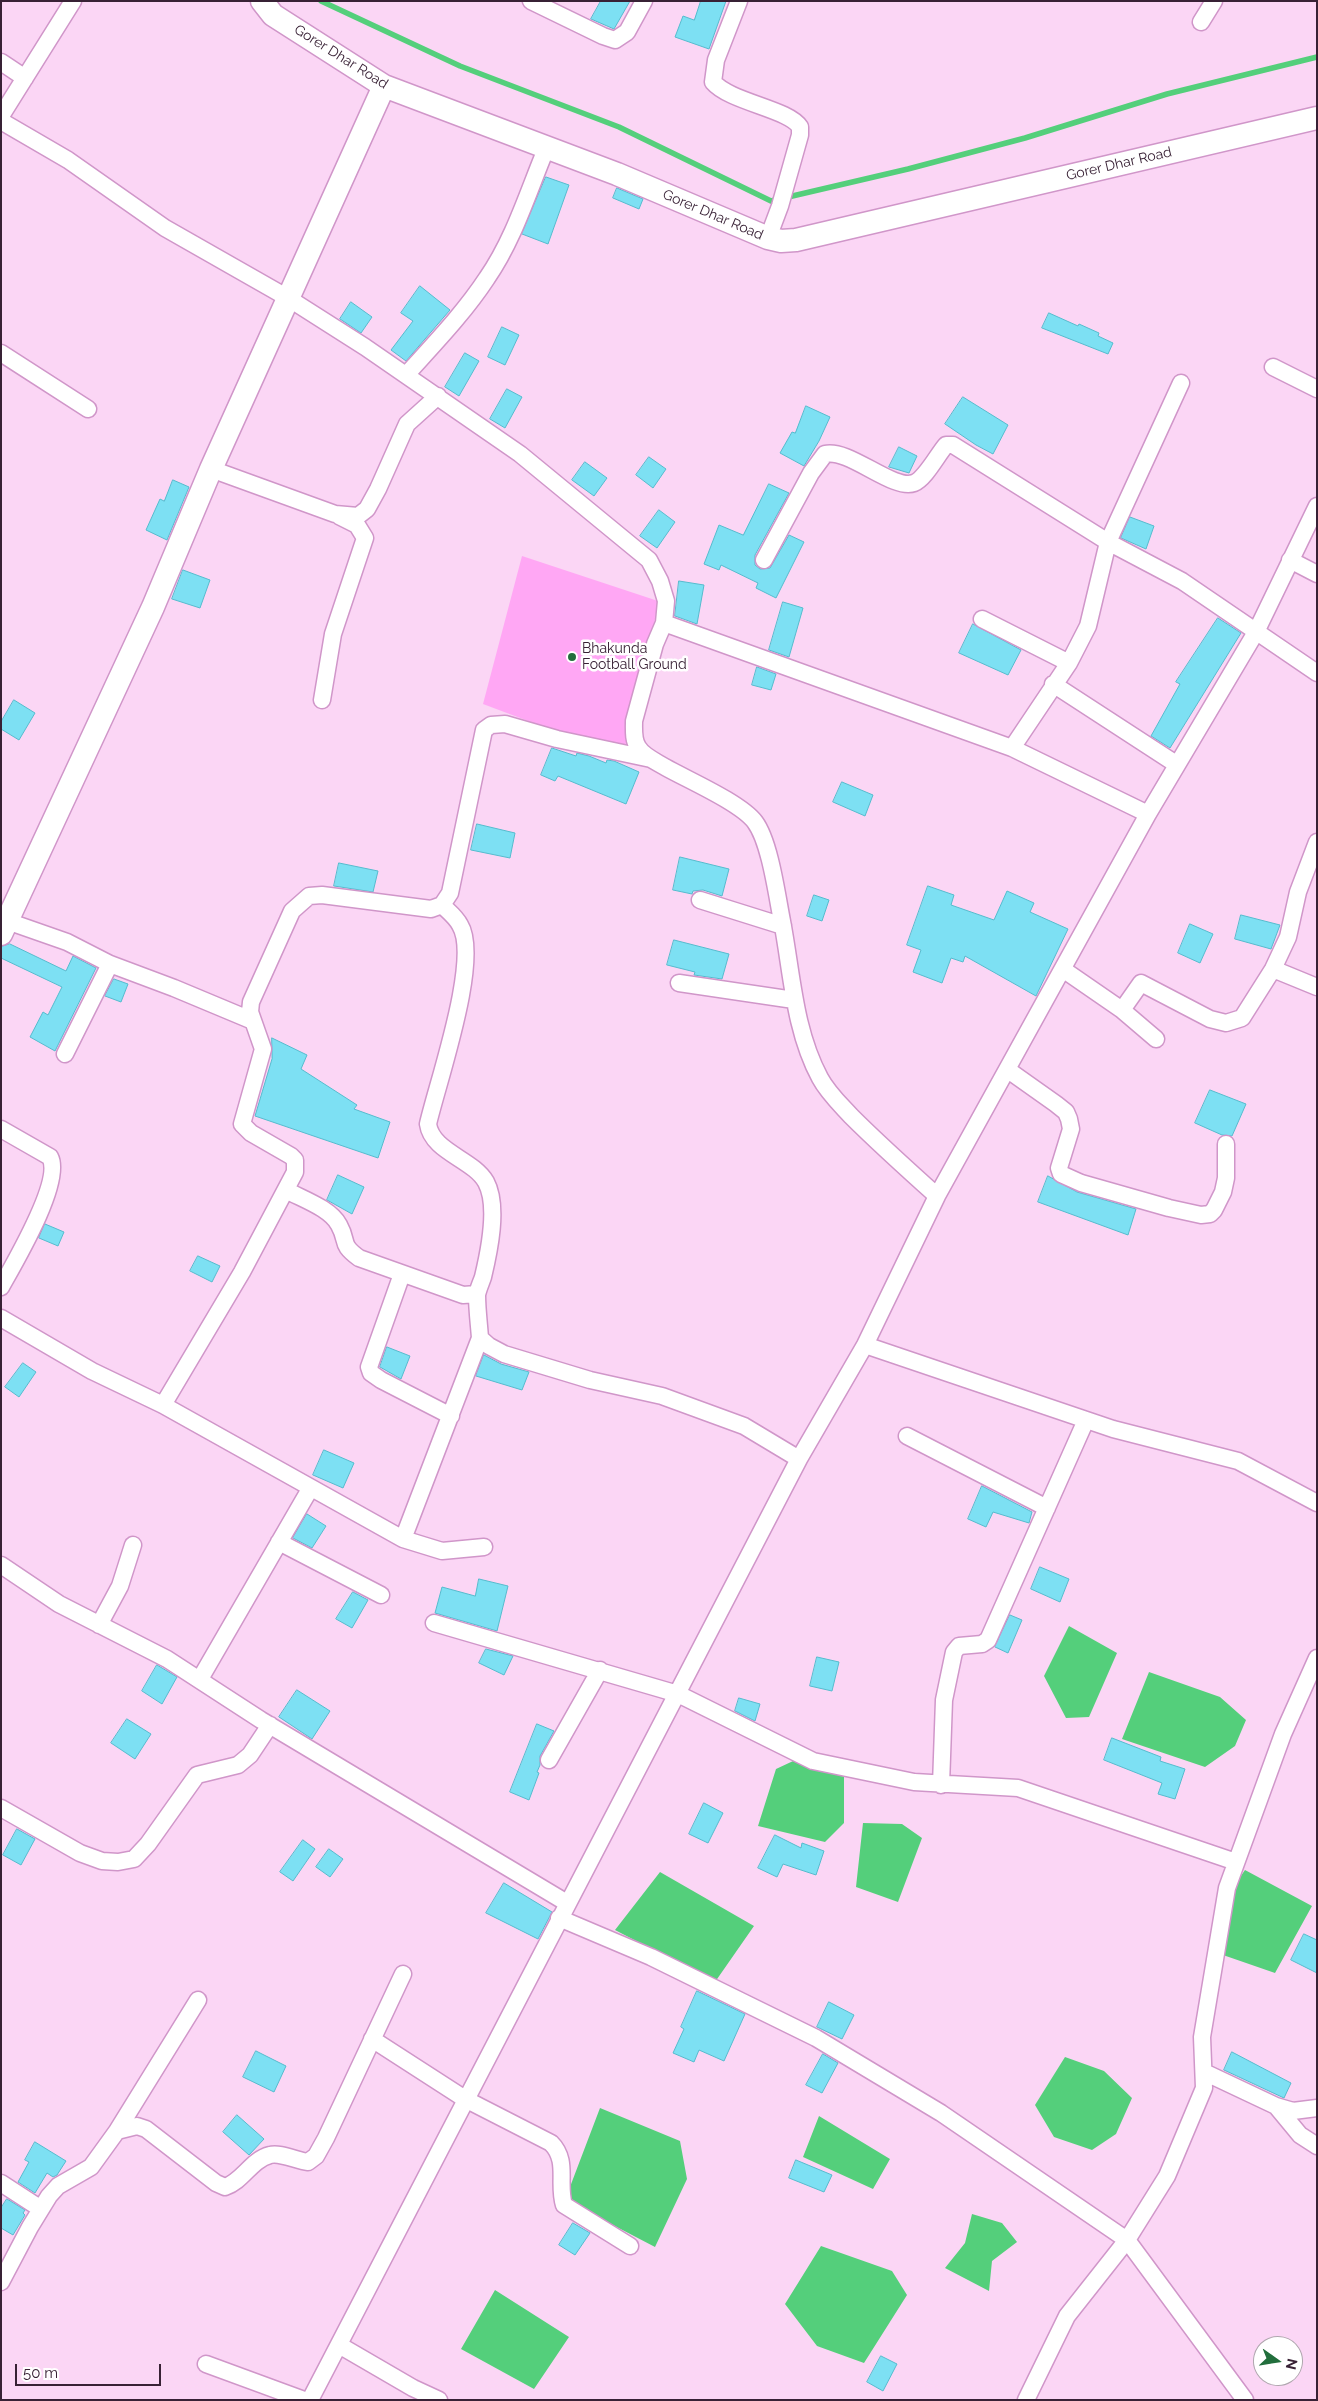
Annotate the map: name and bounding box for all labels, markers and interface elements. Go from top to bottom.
street label: Gorer Dhar Road [291,21,391,93]
street label: Gorer Dhar Road [1065,144,1173,184]
street label: Gorer Dhar Road [660,186,766,244]
place label: Bhakunda Football Ground [582,641,687,674]
marker: Bhakunda Football Ground [566,651,578,663]
north arrow [1253,2336,1303,2386]
scale bar [18,2354,164,2386]
text: N [1283,2357,1301,2371]
text: 50 m [23,2364,58,2382]

